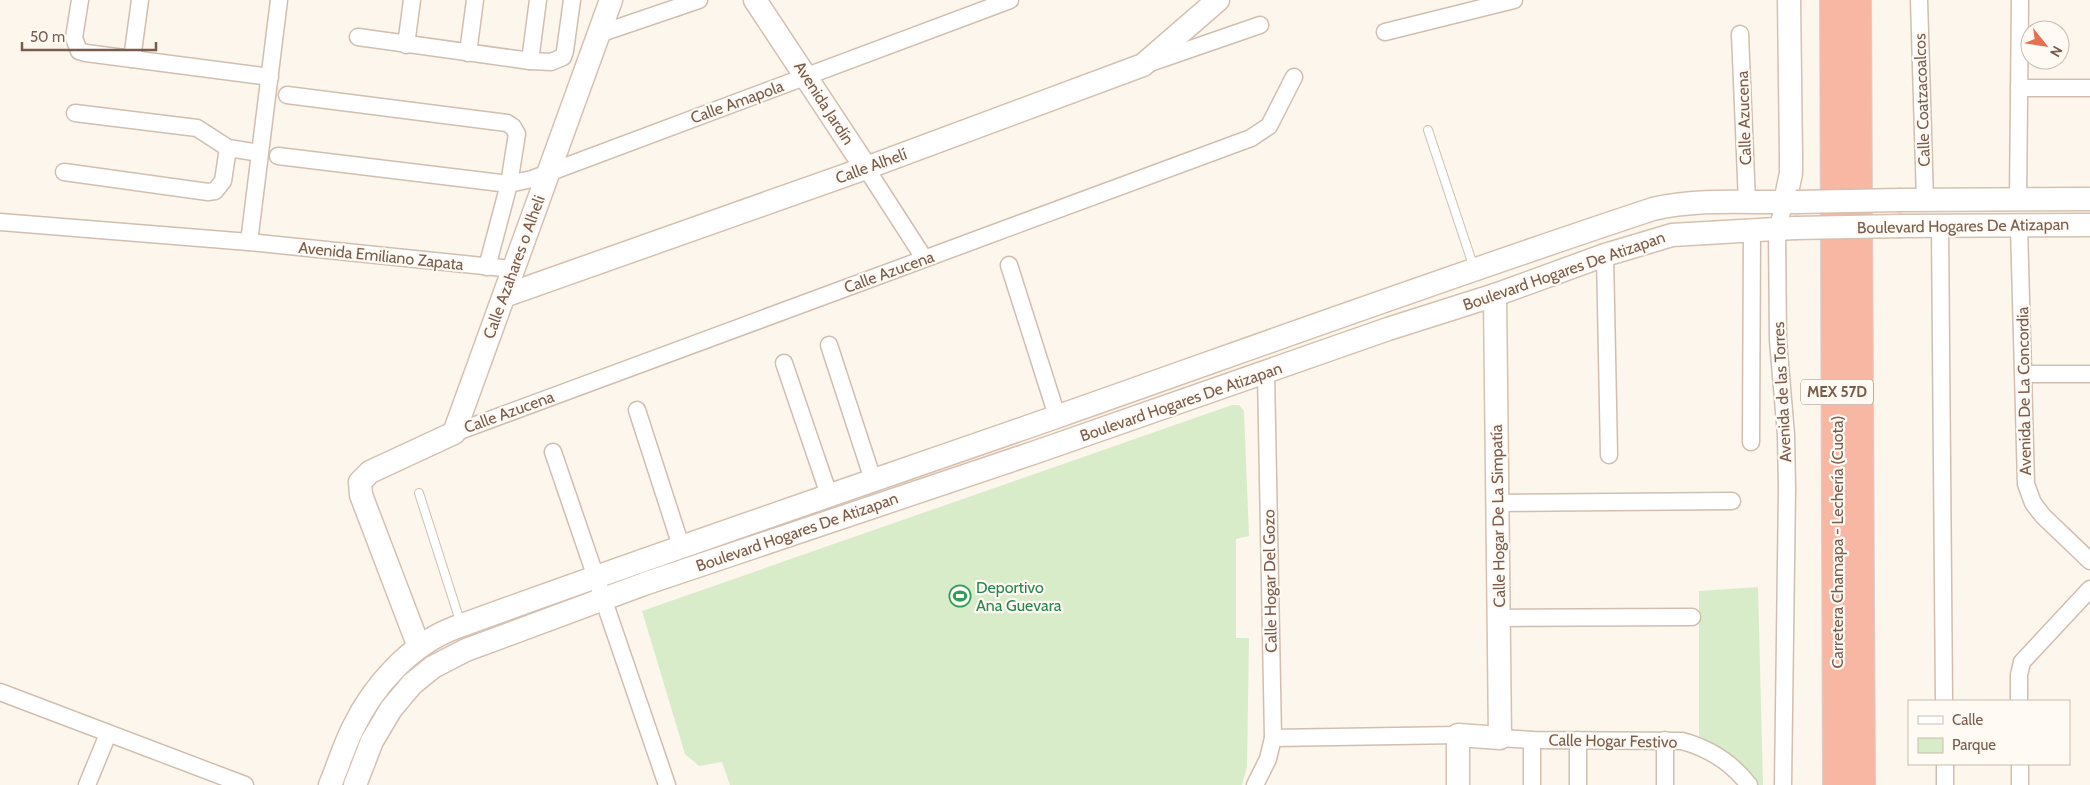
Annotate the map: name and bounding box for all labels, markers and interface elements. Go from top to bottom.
scale bar [22,20,156,52]
north arrow [2020,20,2070,70]
text: 50 m [30,28,65,46]
street label: Calle Coatzacoalcos [1910,33,1934,167]
text: N [2046,43,2067,60]
street label: Avenida Jardín [790,58,858,148]
street label: Calle Azucena [1733,70,1755,166]
street label: Calle Amapola [688,76,786,128]
street label: Calle Alhelí [833,144,910,188]
street label: Calle Azahares o Alheli [479,193,549,341]
street label: Boulevard Hogares De Atizapan [1857,215,2069,237]
street label: Boulevard Hogares De Atizapan [1460,227,1668,315]
street label: Avenida Emiliano Zapata [298,238,465,274]
street label: Calle Azucena [841,247,937,297]
street label: Avenida De La Concordia [2013,306,2035,475]
street label: Avenida de las Torres [1769,321,1795,463]
street label: Boulevard Hogares De Atizapan [1077,358,1285,446]
road number: MEX 57D [1801,380,1873,404]
street label: Calle Azucena [461,387,557,437]
street label: Carretera Chamapa - Lechería (Cuota) [1828,416,1847,668]
street label: Calle Hogar De La Simpatía [1487,424,1509,608]
street label: Boulevard Hogares De Atizapan [693,488,901,576]
street label: Calle Hogar Del Gozo [1259,509,1281,653]
place label: Deportivo Ana Guevara [976,578,1062,615]
sports icon: Deportivo Ana Guevara [948,584,972,608]
legend [1908,700,2070,765]
text: Calle [1952,711,1983,729]
street label: Calle Hogar Festivo [1548,730,1678,752]
text: Parque [1952,736,1996,754]

